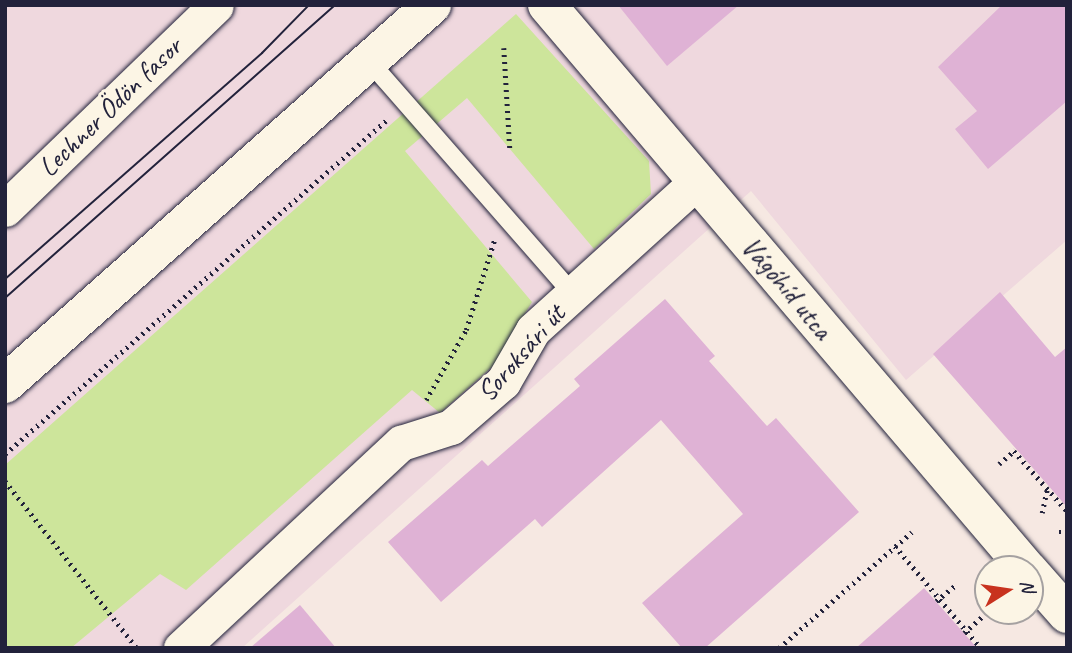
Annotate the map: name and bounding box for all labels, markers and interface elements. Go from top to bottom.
street label: Lechner Ödön fasor [31,30,189,184]
street label: Vágóhíd utca [735,230,839,346]
street label: Soroksári út [470,298,572,408]
north arrow [974,555,1044,625]
text: N [1015,578,1041,594]

